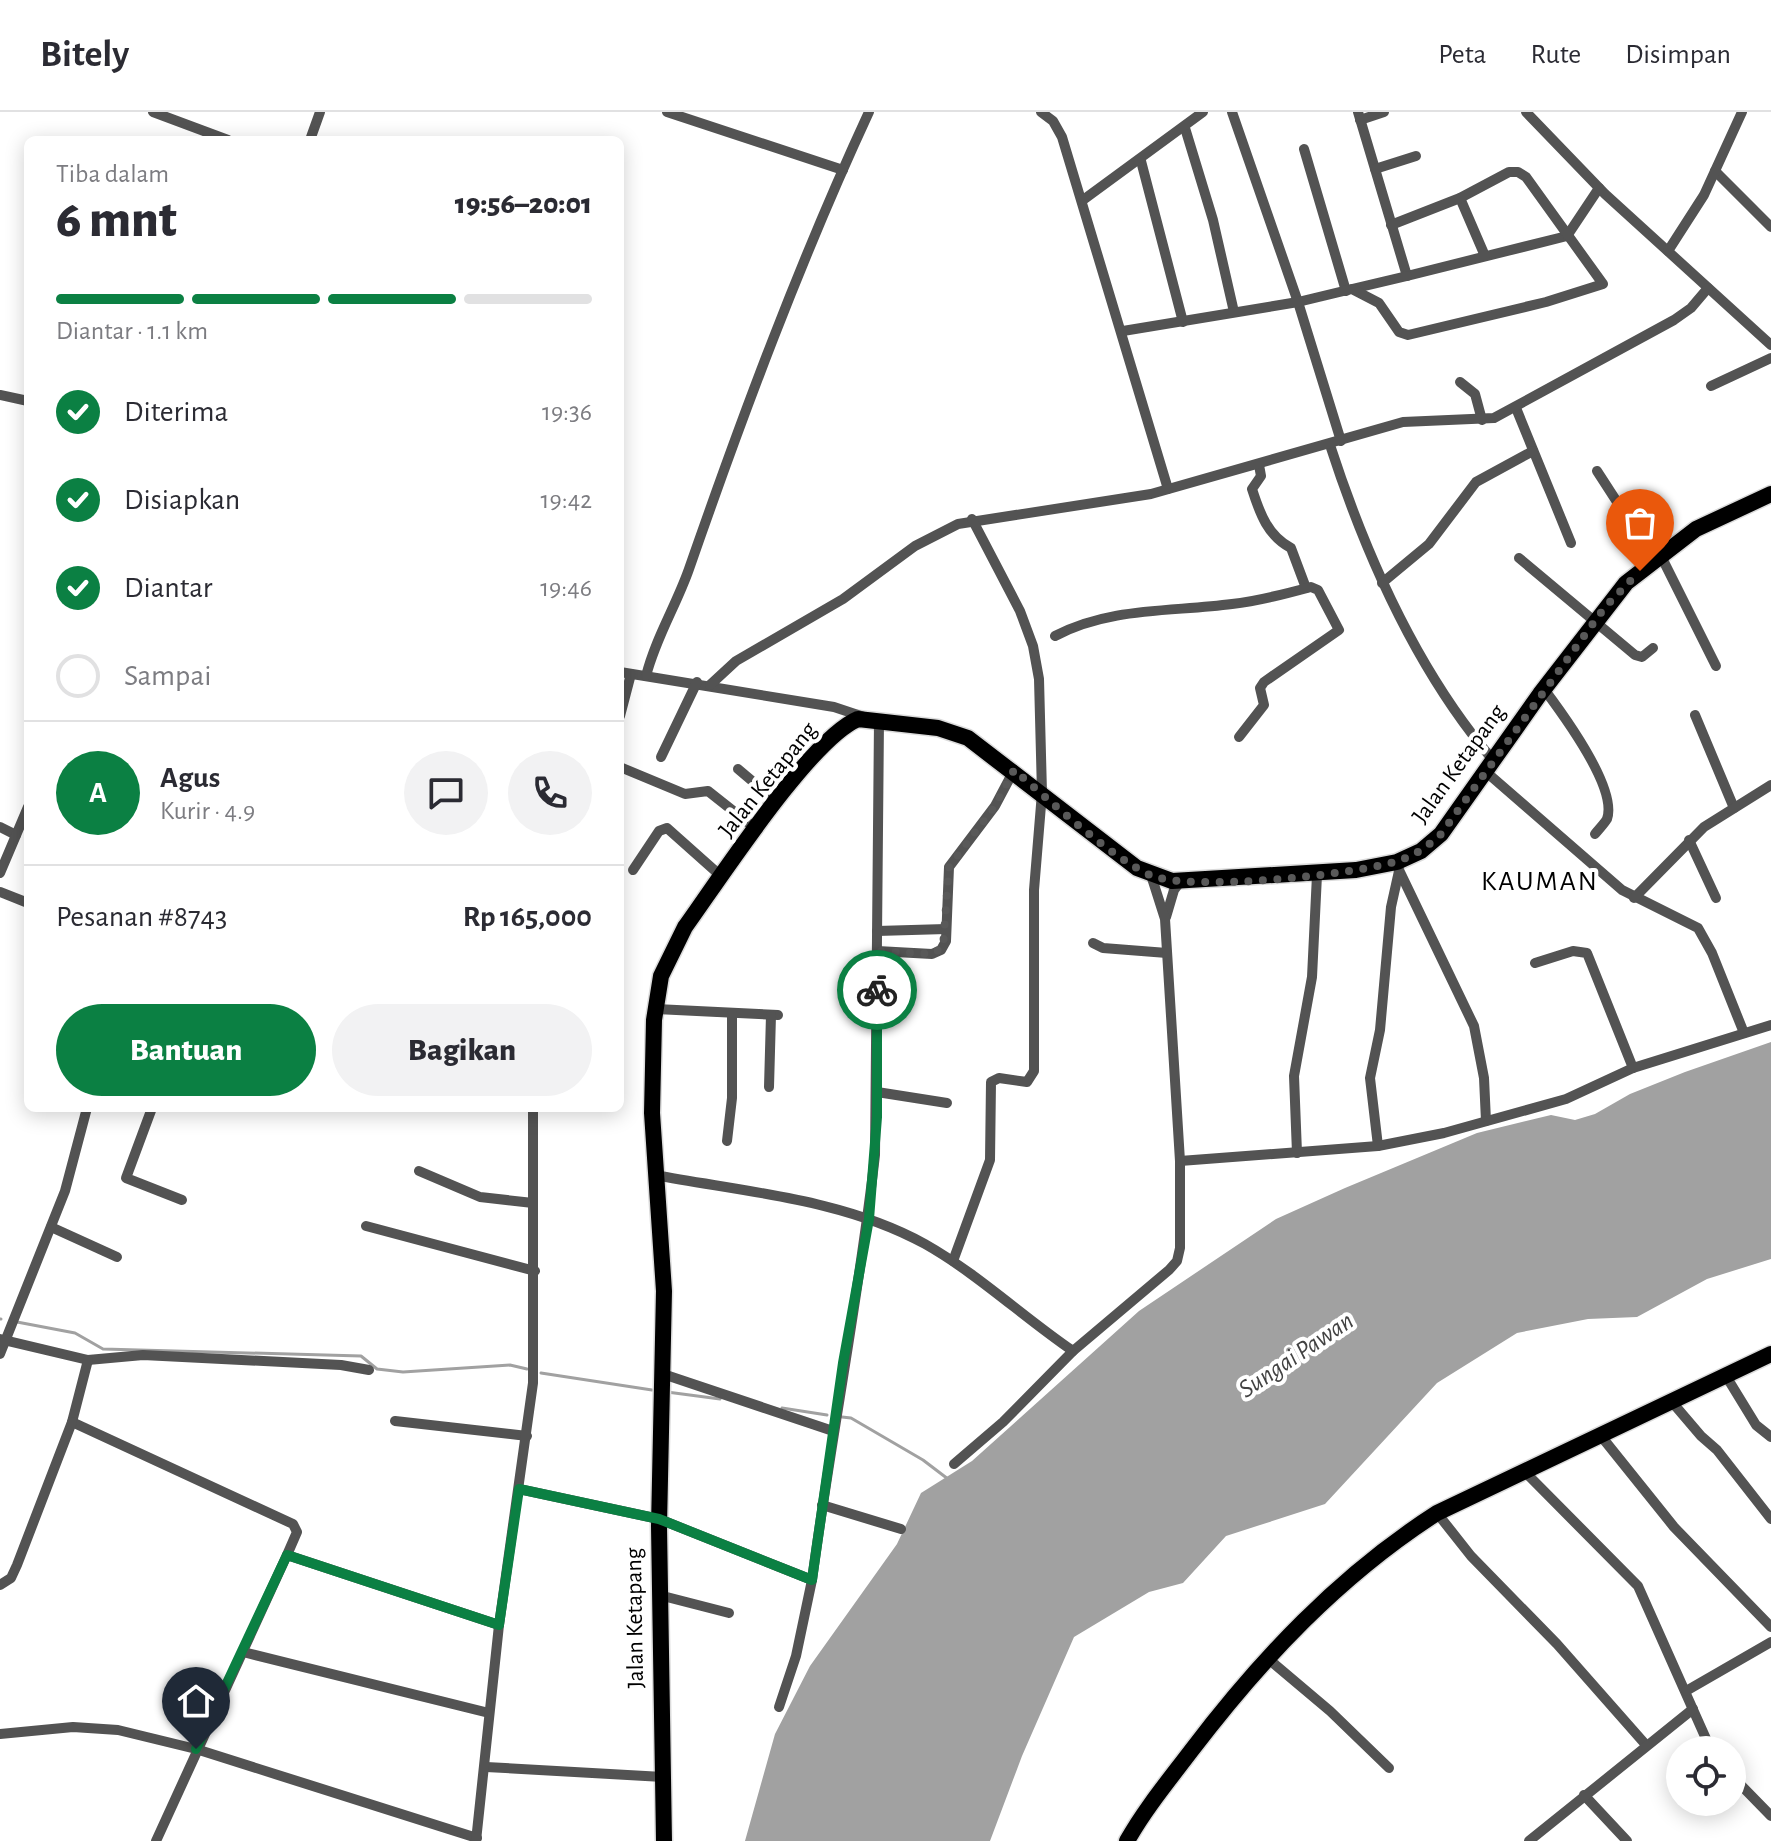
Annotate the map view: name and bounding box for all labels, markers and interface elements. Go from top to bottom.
text: Bitely [40,36,129,74]
text: Peta [1438,41,1487,69]
text: Rute [1531,41,1581,69]
text: Disimpan [1625,41,1731,69]
text: Tiba dalam [56,161,169,187]
text: 19:56–20:01 [455,189,592,219]
text: 6 mnt [56,194,177,246]
text: Diantar · 1.1 km [56,318,208,344]
icon: check [56,390,100,434]
text: Diterima [124,397,228,427]
text: 19:36 [542,399,592,425]
icon: check [56,478,100,522]
text: Disiapkan [124,485,240,515]
text: 19:42 [541,487,592,513]
pin [1606,489,1674,571]
icon: bag [1618,501,1662,545]
icon: check [56,566,100,610]
text: Diantar [124,573,213,603]
text: 19:46 [540,575,592,601]
text: Sampai [124,661,212,691]
street label: Jalan Ketapang [1408,700,1510,828]
street label: Jalan Ketapang [714,718,822,842]
button: chat [404,751,488,835]
button: phone [508,751,592,835]
text: Agus [160,763,220,793]
text: A [89,778,107,808]
text: Kurir · 4.9 [160,798,255,824]
district label: KAUMAN [1481,868,1599,896]
text: Pesanan #8743 [56,902,227,932]
text: Rp 165,000 [463,902,592,932]
courier [837,950,917,1030]
icon: bike [855,968,899,1012]
button: Bantuan [56,1004,316,1096]
button: Bagikan [332,1004,592,1096]
water label: Sungai Pawan [1234,1307,1358,1403]
street label: Jalan Ketapang [622,1547,648,1689]
pin [162,1667,230,1749]
icon: home [174,1679,218,1723]
map controls [1666,1736,1746,1816]
button: locate [1666,1736,1746,1816]

